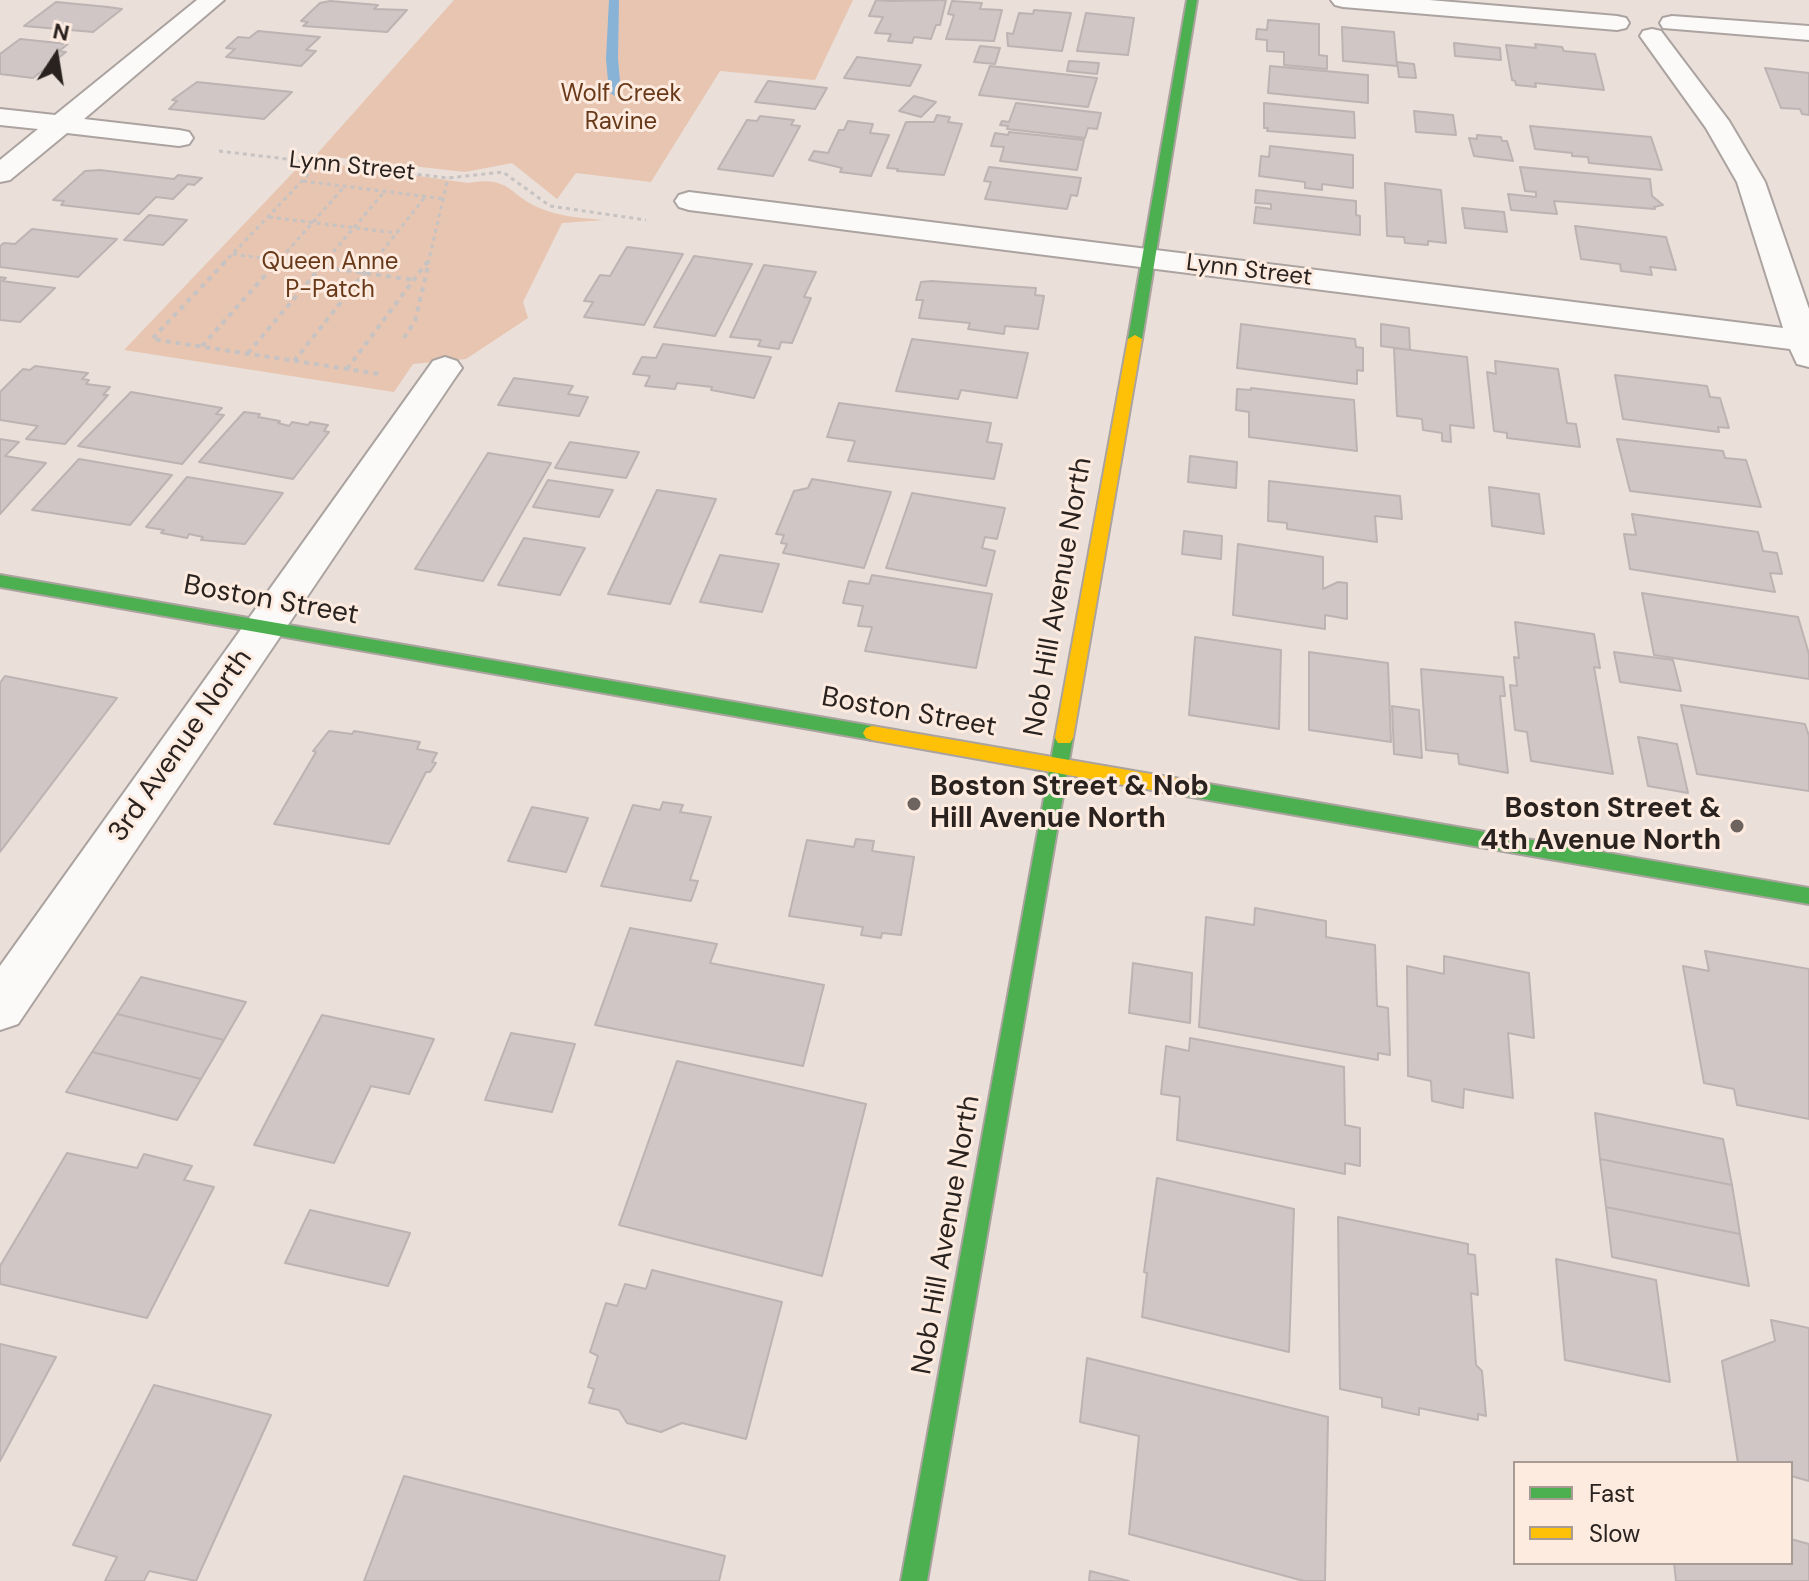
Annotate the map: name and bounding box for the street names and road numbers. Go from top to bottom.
street label: Lynn Street [288,146,416,188]
street label: Lynn Street [1184,249,1314,293]
street label: Nob Hill Avenue North [1018,455,1100,739]
street label: Boston Street [181,569,361,633]
street label: 3rd Avenue North [102,643,260,849]
street label: Boston Street [819,681,999,745]
street label: Nob Hill Avenue North [906,1093,988,1377]

